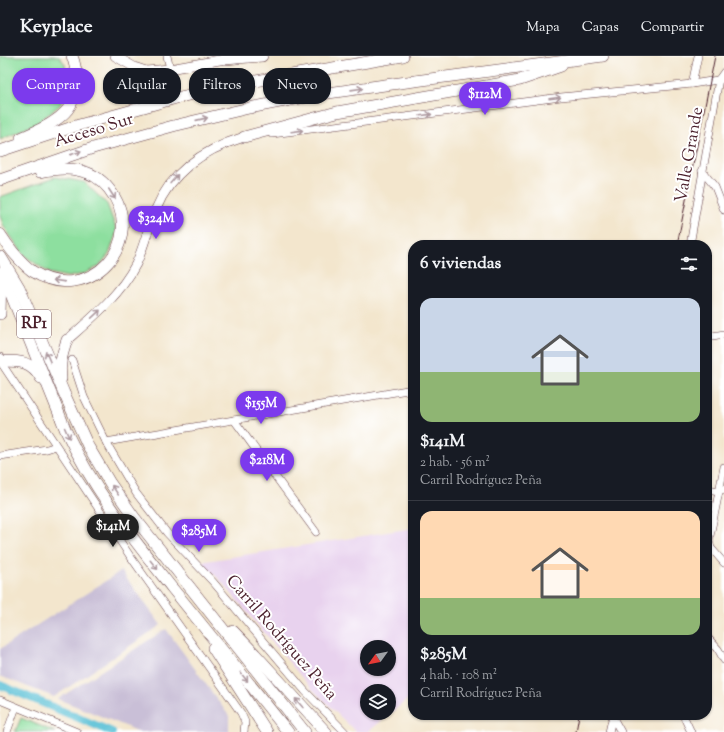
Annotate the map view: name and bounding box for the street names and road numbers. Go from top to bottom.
street label: Valle Grande [670,105,710,205]
street label: Acceso Sur [51,107,137,154]
road number: RP1 [17,310,51,338]
street label: Carril Rodríguez Peña [220,570,342,706]

